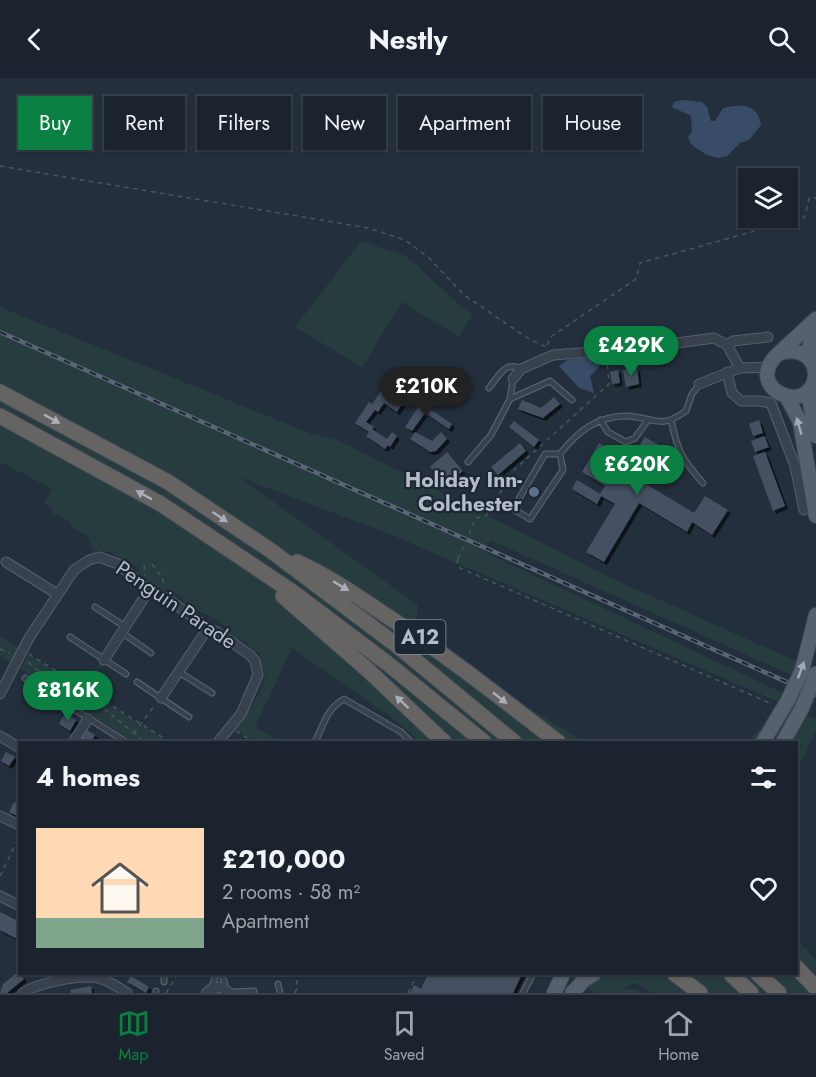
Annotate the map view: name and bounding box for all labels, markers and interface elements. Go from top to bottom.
text: Nestly [368,20,448,59]
icon: back [18,23,51,56]
icon: search [765,23,798,56]
chip: Buy [18,96,92,150]
chip: Rent [104,96,185,150]
chip: Filters [197,96,291,150]
chip: New [303,96,386,150]
chip: Apartment [398,96,531,150]
chip: House [543,96,642,150]
map controls [738,168,798,228]
button: layers [738,168,798,228]
pin: £429K [589,326,673,377]
text: £429K [598,331,664,360]
pin: £210K [384,367,468,418]
text: £210K [395,372,457,401]
one-way arrow [44,414,61,424]
one-way arrow [794,417,804,435]
pin: £620K [595,445,679,496]
text: £620K [604,450,670,479]
place label: Holiday Inn- Colchester [405,465,522,519]
marker: Holiday Inn- Colchester [527,485,541,499]
one-way arrow [135,490,152,500]
one-way arrow [212,511,228,523]
street label: Penguin Parade [110,554,242,657]
one-way arrow [333,580,349,591]
road number: A12 [394,620,446,654]
one-way arrow [796,661,806,679]
pin: £816K [26,671,110,722]
text: £816K [37,676,99,705]
one-way arrow [492,691,508,704]
one-way arrow [395,696,410,709]
text: 4 homes [36,758,140,796]
icon: filters [747,761,780,794]
text: £210,000 [222,840,345,878]
icon: home [84,852,156,924]
icon: heart [747,872,780,905]
text: 2 rooms · 58 m² [222,878,360,907]
text: Apartment [222,907,309,936]
tab: Map [117,1007,150,1066]
tab: Saved [384,1007,424,1066]
tab: Home [658,1007,699,1066]

